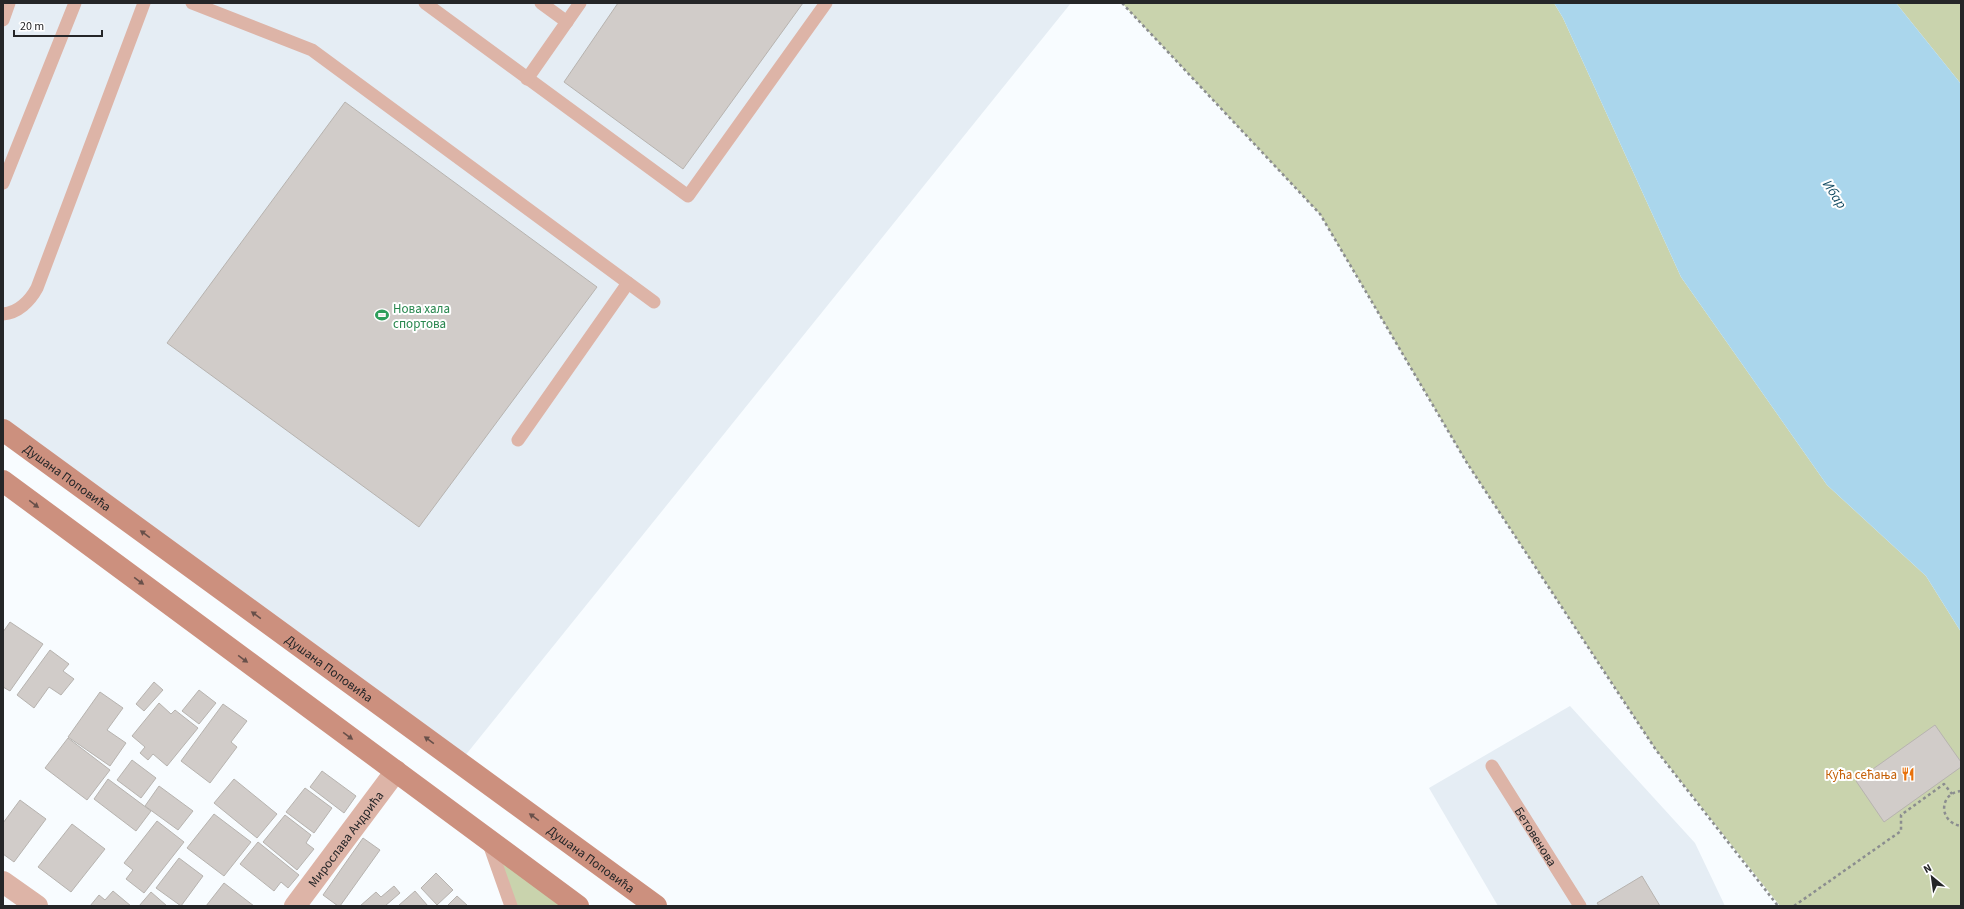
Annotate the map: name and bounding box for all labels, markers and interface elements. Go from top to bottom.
scale bar [14,12,102,38]
text: 20 m [20,18,44,35]
water label: Ибар [1817,176,1851,213]
place label: Нова хала спортова [393,300,450,333]
sports icon: Нова хала спортова [374,307,390,323]
street label: Душана Поповића [20,440,115,516]
one-way arrow [29,500,40,508]
one-way arrow [139,530,150,538]
one-way arrow [133,577,144,585]
one-way arrow [251,611,261,619]
street label: Душана Поповића [281,631,376,707]
one-way arrow [238,654,249,663]
one-way arrow [342,732,353,740]
one-way arrow [424,736,435,744]
place label: Кућа сећања [1825,766,1897,784]
restaurant icon: Кућа сећања [1900,766,1916,782]
street label: Мирослава Андрића [304,788,388,891]
street label: Бетовенова [1510,804,1561,870]
one-way arrow [529,813,540,821]
street label: Душана Поповића [543,822,638,898]
north arrow [1912,857,1952,897]
text: N [1921,860,1934,877]

